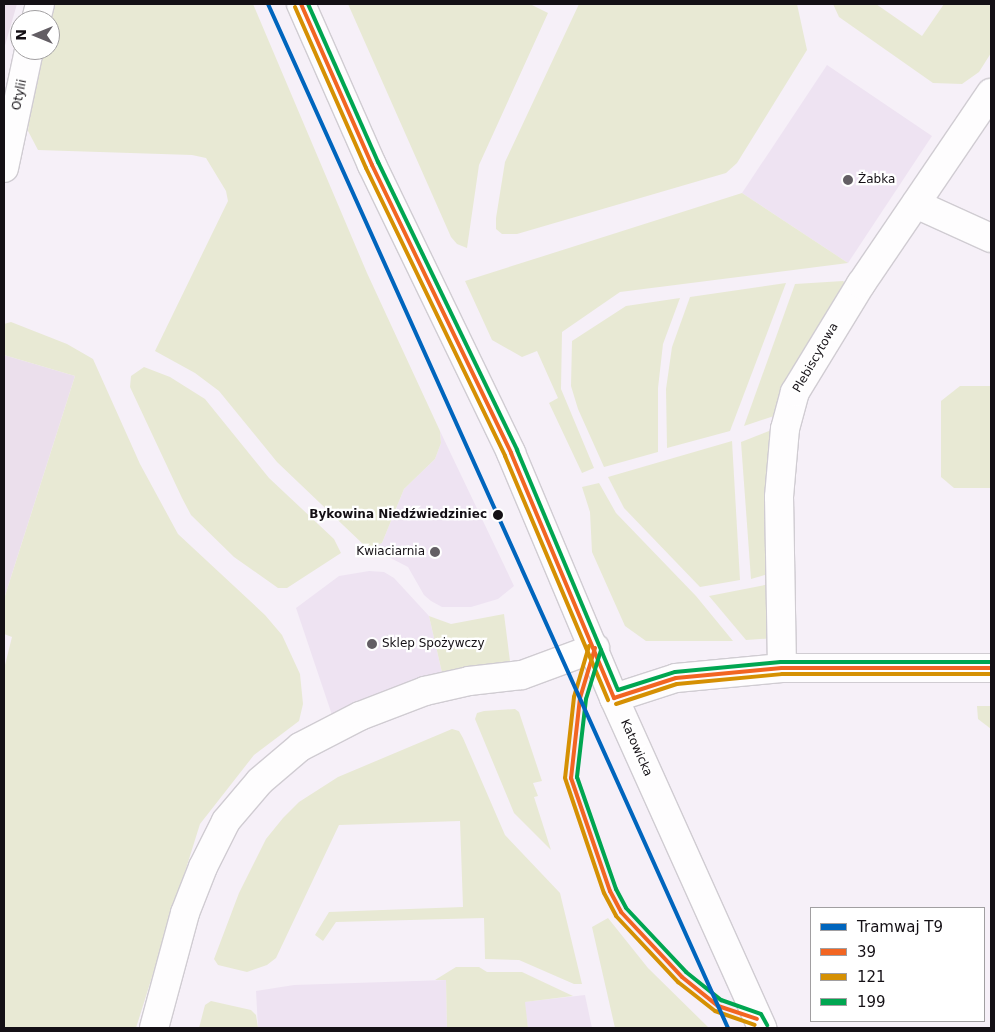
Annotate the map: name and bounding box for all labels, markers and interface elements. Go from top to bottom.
north arrow [10,10,60,60]
text: N [13,29,29,41]
street label: Otylii [10,78,30,112]
place label: Żabka [858,173,895,187]
marker: Żabka [842,174,854,186]
street label: Plebiscytowa [790,321,842,395]
place label: Bykowina Niedźwiedziniec [309,508,487,522]
marker: Bykowina Niedźwiedziniec [491,508,505,522]
place label: Kwiaciarnia [356,545,425,559]
marker: Kwiaciarnia [429,546,441,558]
place label: Sklep Spożywczy [382,637,485,651]
marker: Sklep Spożywczy [366,638,378,650]
street label: Katowicka [617,717,655,779]
legend [810,907,985,1022]
text: Tramwaj T9 [857,918,943,936]
text: 39 [857,943,876,961]
text: 121 [857,968,886,986]
text: 199 [857,993,886,1011]

